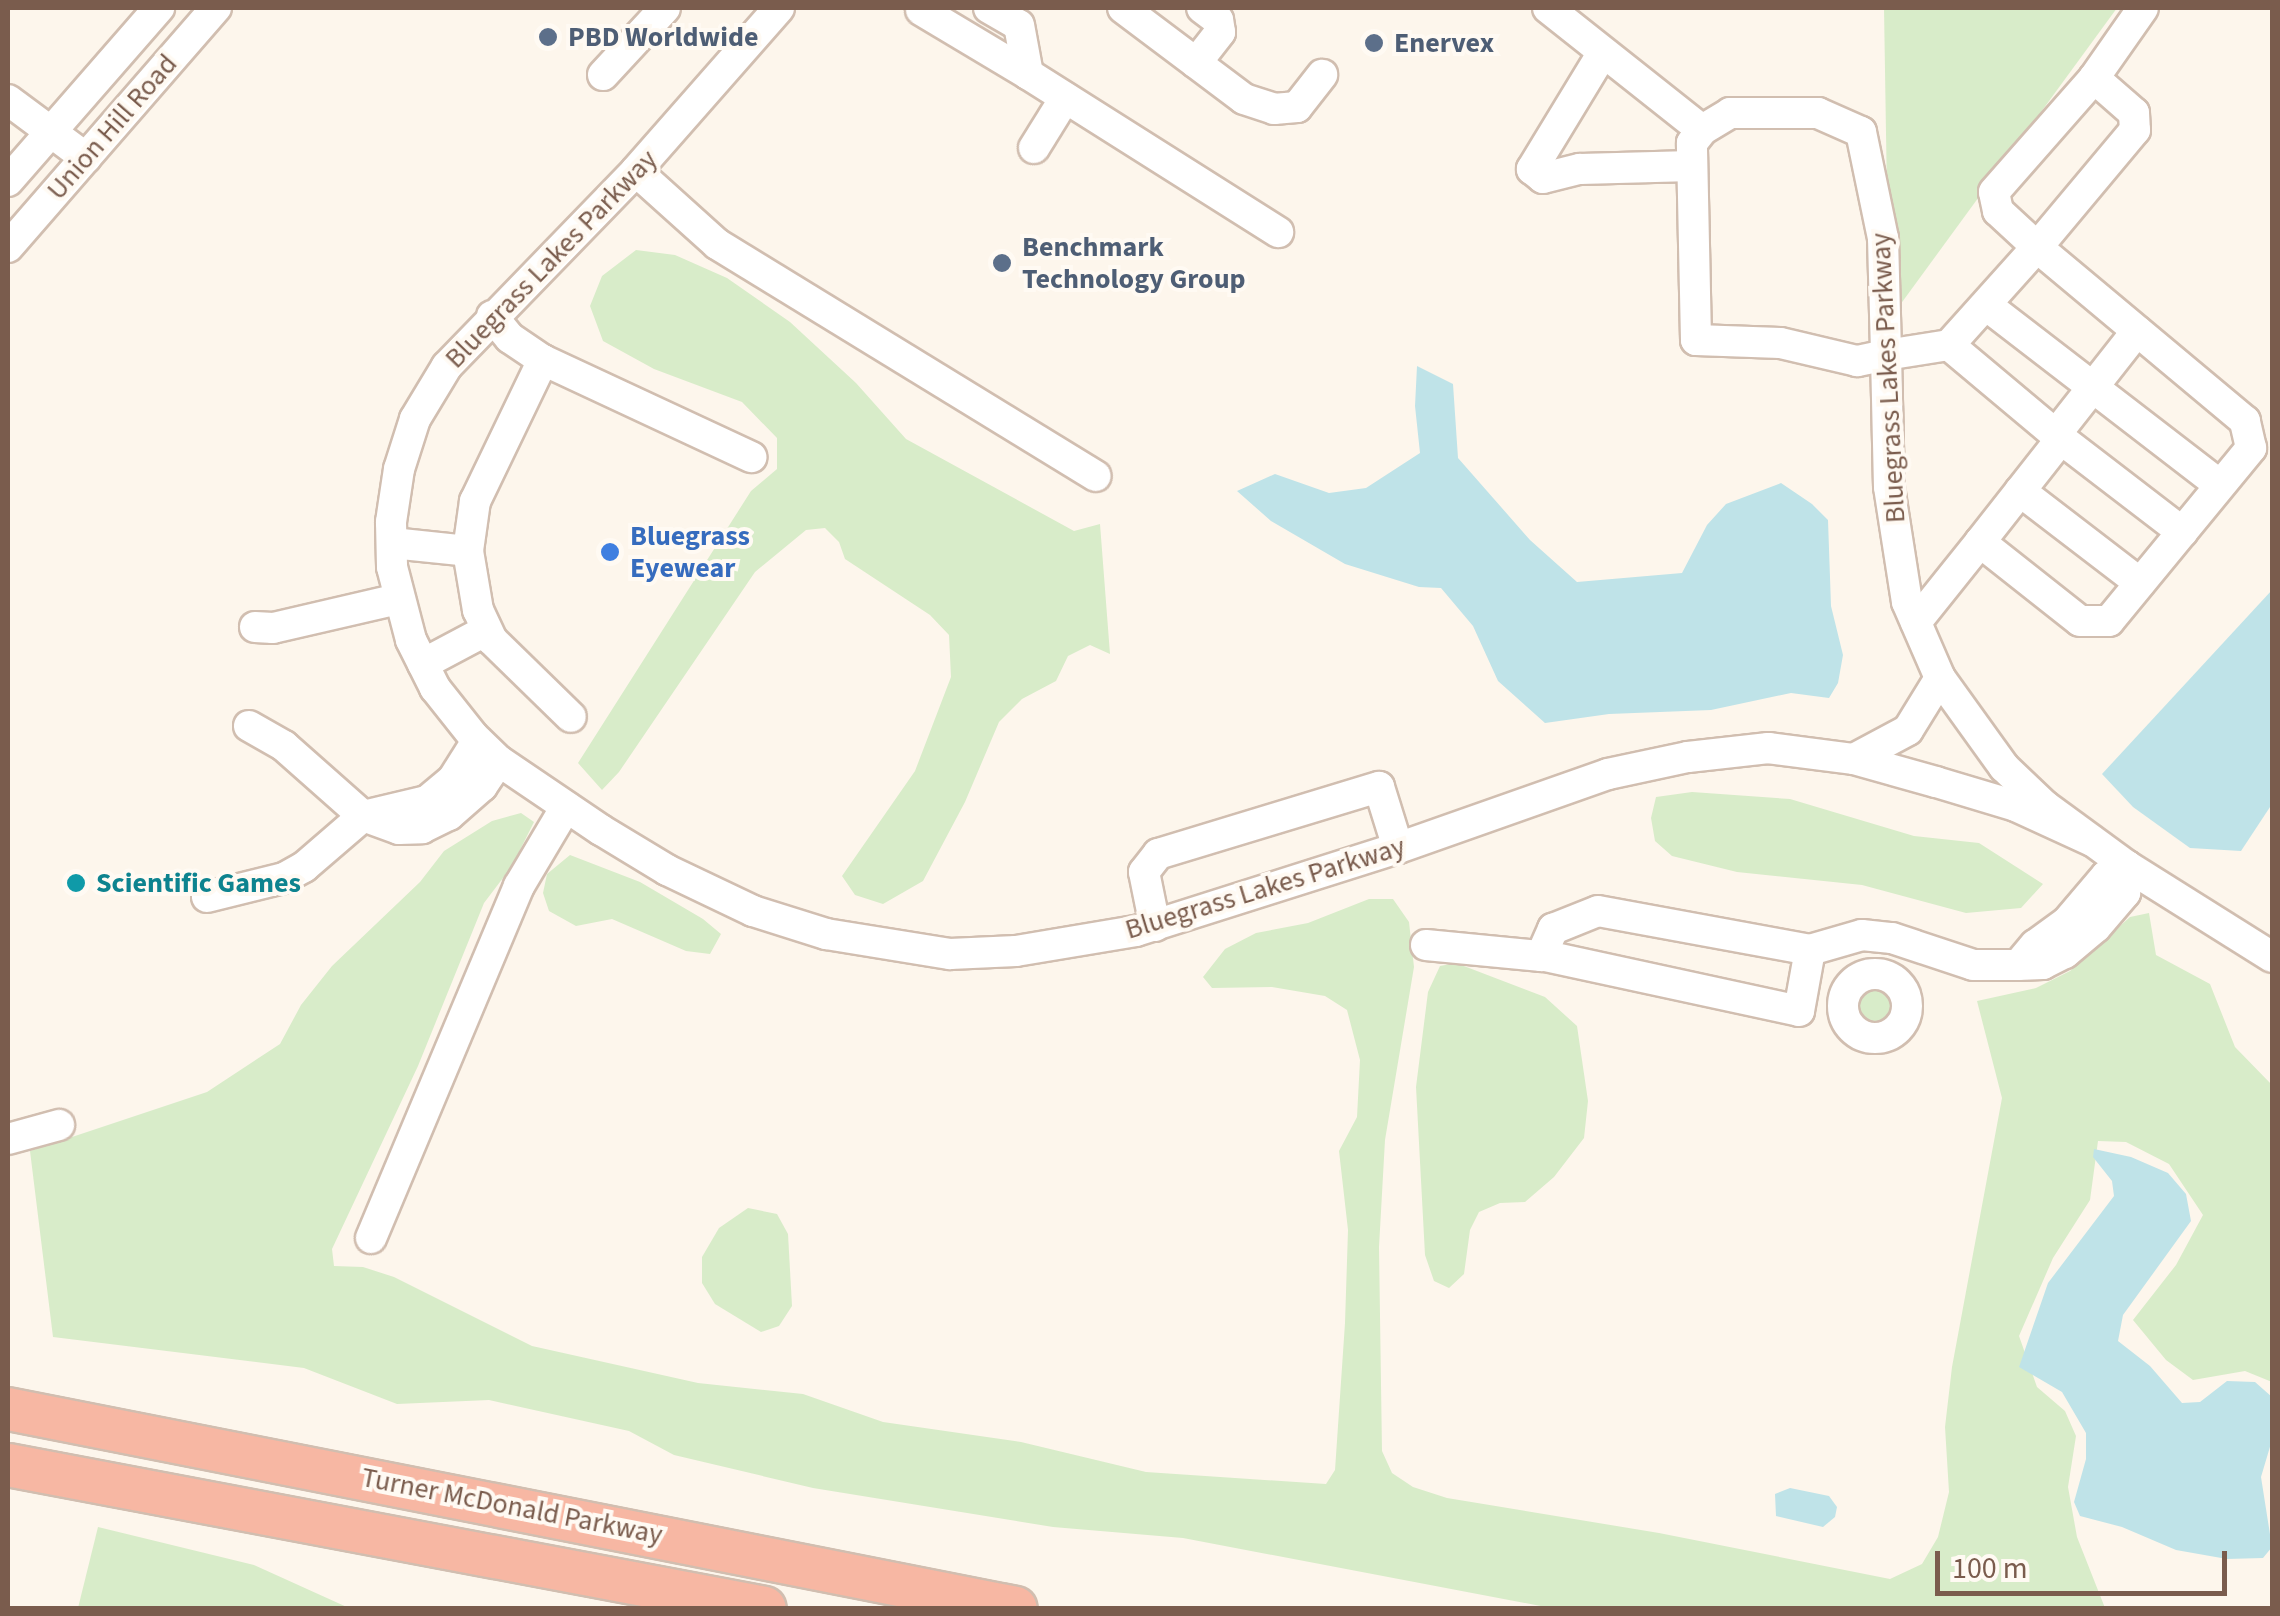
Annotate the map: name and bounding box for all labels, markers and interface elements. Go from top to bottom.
place label: PBD Worldwide [568,20,759,54]
marker: PBD Worldwide [537,26,559,48]
place label: Enervex [1394,26,1494,60]
marker: Enervex [1363,32,1385,54]
street label: Union Hill Road [40,47,184,207]
street label: Bluegrass Lakes Parkway [438,143,664,375]
place label: Benchmark Technology Group [1022,230,1246,296]
street label: Bluegrass Lakes Parkway [1864,232,1912,524]
marker: Benchmark Technology Group [991,252,1013,274]
place label: Bluegrass Eyewear [630,519,750,585]
marker: Bluegrass Eyewear [599,541,621,563]
street label: Bluegrass Lakes Parkway [1121,829,1409,947]
place label: Scientific Games [96,866,301,900]
marker: Scientific Games [65,872,87,894]
street label: Turner McDonald Parkway [359,1460,665,1552]
scale bar [1940,1531,2232,1593]
text: 100 m [1952,1547,2028,1590]

